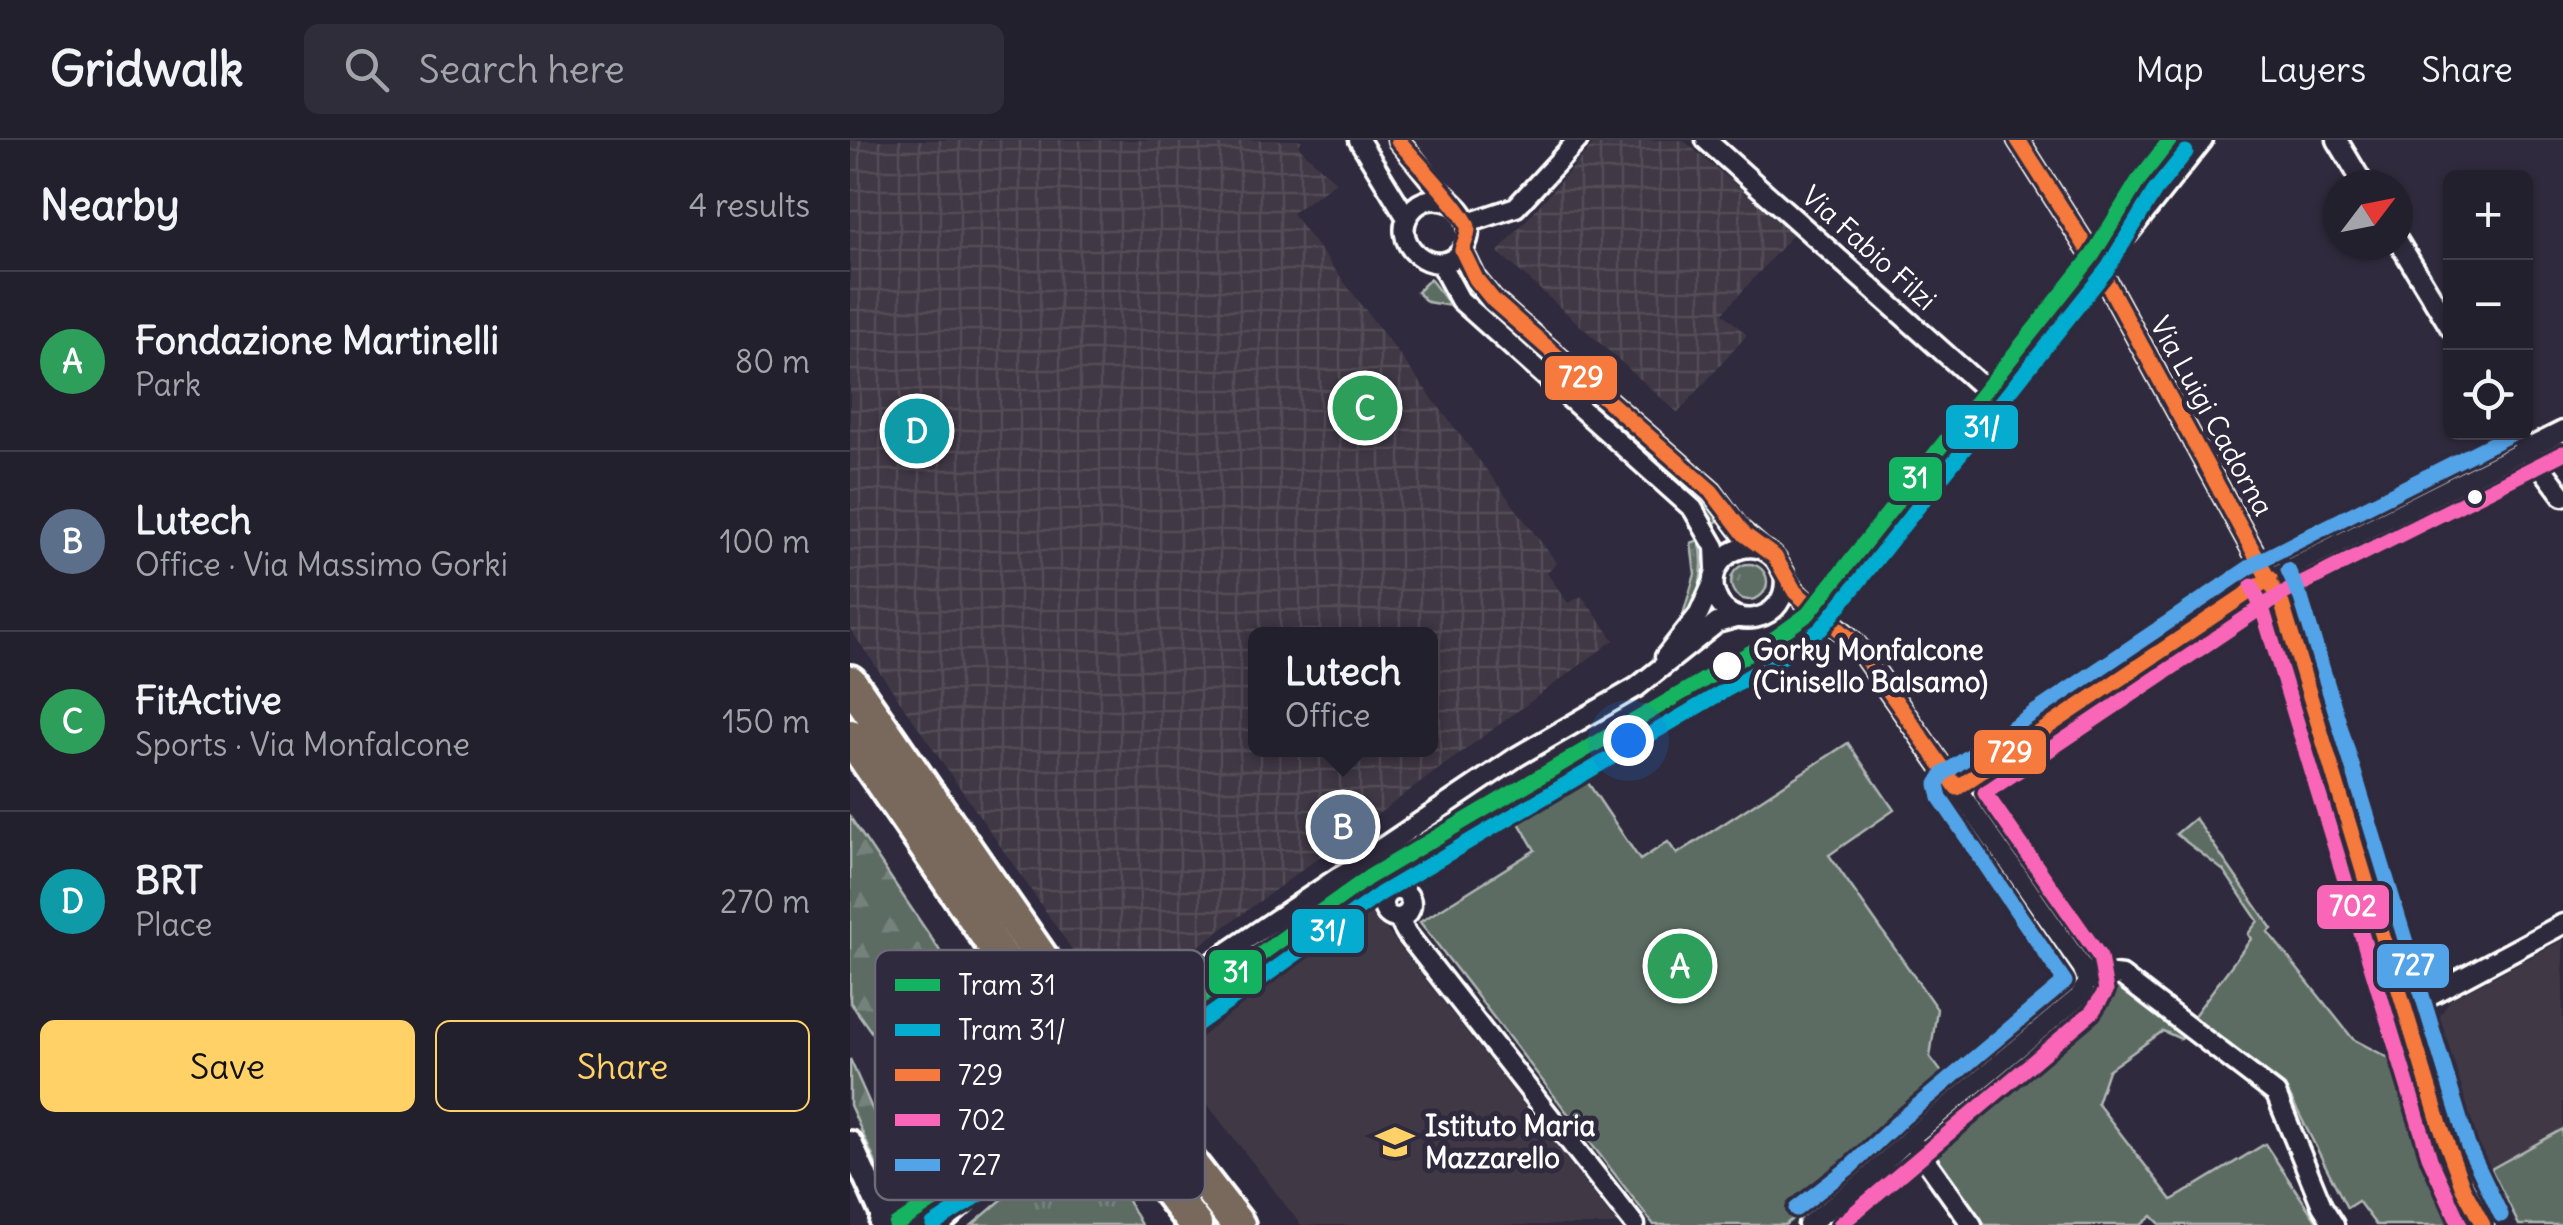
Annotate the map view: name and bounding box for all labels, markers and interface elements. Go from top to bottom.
search box [304,24,1004,114]
text: Gridwalk [50,39,244,99]
icon: search [339,42,394,97]
text: Search here [419,46,625,93]
text: Map [2136,47,2204,91]
text: Layers [2259,47,2366,91]
text: Share [2421,47,2513,91]
north arrow [2323,170,2413,260]
map controls [2443,170,2533,440]
button: + [2443,170,2533,260]
street label: Via Fabio Filzi [1794,178,1944,318]
text: Nearby [40,179,179,231]
text: 4 results [689,185,810,226]
button: − [2443,260,2533,350]
street label: Via Luigi Cadorna [2142,310,2282,522]
text: Fondazione Martinelli [135,317,499,364]
text: A [62,341,83,382]
text: 80 m [735,341,810,382]
button: locate [2443,350,2533,440]
line badge: 729 [1543,354,1619,402]
text: 729 [1558,359,1604,395]
text: Park [135,364,201,405]
pin: C [1332,370,1398,446]
pin: D [884,394,950,468]
line badge: 31/ [1944,403,2020,451]
text: 31/ [1964,409,2000,445]
line badge: 31 [1887,455,1944,503]
text: 31 [1902,460,1928,496]
unlabelled marker [2465,487,2485,507]
text: Lutech [135,497,252,544]
text: B [62,521,83,562]
text: 100 m [720,521,810,562]
text: Office · Via Massimo Gorki [135,544,508,585]
popup [1248,627,1438,757]
place label: Gorky Monfalcone (Cinisello Balsamo) [1753,632,1988,700]
text: Lutech [1285,648,1401,695]
marker: Gorky Monfalcone (Cinisello Balsamo) [1710,649,1744,683]
text: FitActive [135,677,282,724]
text: Office [1285,695,1371,736]
text: C [62,701,83,742]
text: 150 m [722,701,810,742]
your location [1603,715,1654,766]
text: Sports · Via Monfalcone [135,724,470,765]
line badge: 729 [1972,728,2048,776]
text: 729 [1987,734,2033,770]
pin: B [1310,790,1376,864]
text: BRT [135,857,203,904]
text: D [61,881,84,922]
text: 270 m [720,881,810,922]
line badge: 702 [2315,883,2391,931]
text: 702 [2329,888,2377,924]
text: Place [135,904,212,945]
line badge: 31/ [1290,907,1366,955]
text: 31/ [1310,913,1346,949]
pin: A [1648,928,1712,1004]
line badge: 727 [2375,942,2451,990]
text: 727 [2392,947,2435,983]
line badge: 31 [1207,948,1264,996]
legend [875,950,1205,1200]
text: 31 [1223,954,1249,990]
text: Tram 31 [958,967,1056,1003]
text: Tram 31/ [958,1012,1066,1048]
button: Save [40,1020,415,1112]
button: Share [435,1020,810,1112]
text: 729 [958,1057,1003,1093]
text: 702 [958,1102,1006,1138]
place label: Istituto Maria Mazzarello [1425,1108,1595,1176]
school or university icon: Istituto Maria Mazzarello [1374,1121,1416,1163]
text: 727 [958,1147,1001,1183]

